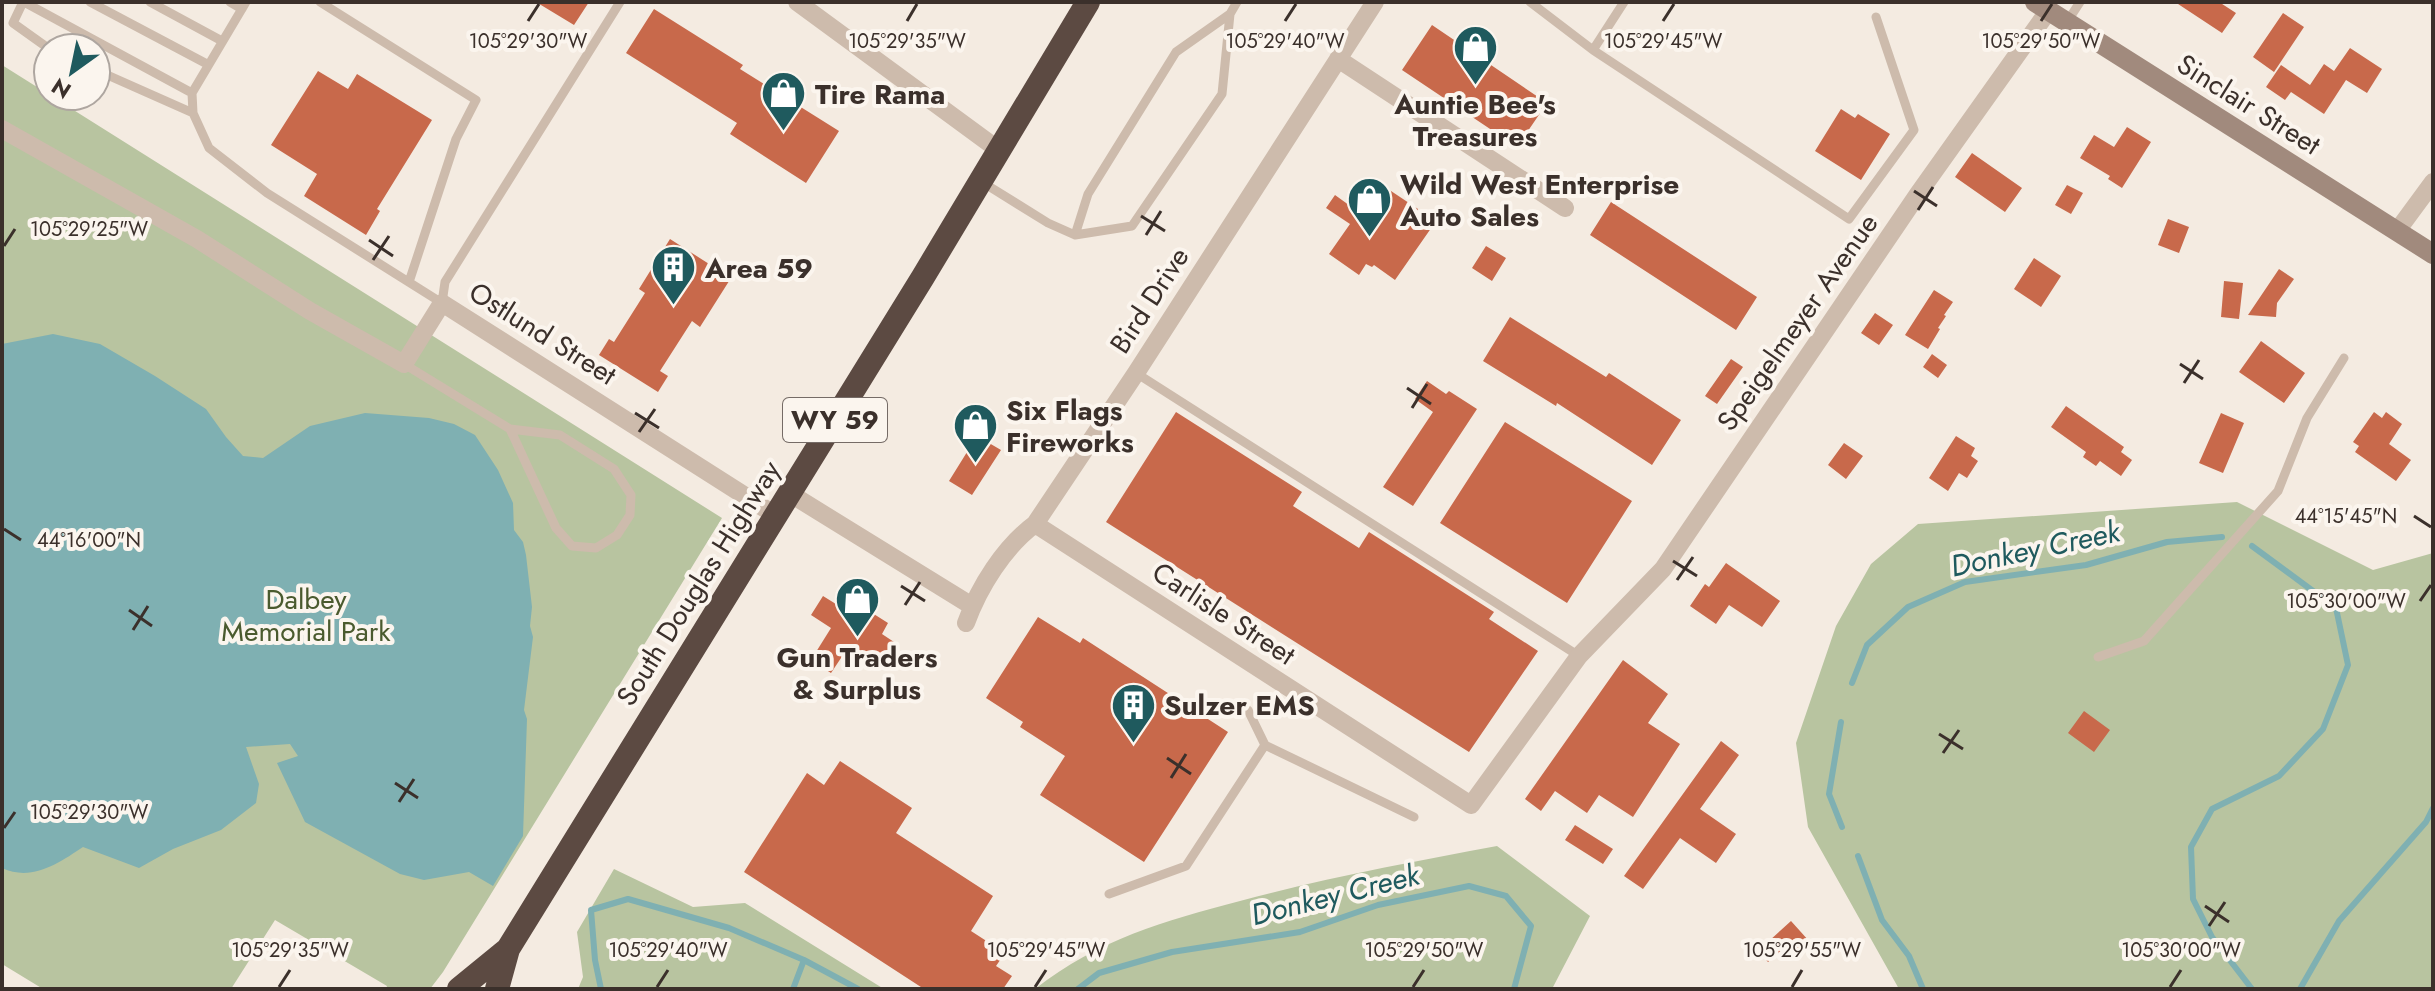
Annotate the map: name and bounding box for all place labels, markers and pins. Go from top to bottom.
shop icon: Auntie Bee's Treasures [1451,23,1499,86]
shop icon: Tire Rama [760,70,808,133]
place label: Tire Rama [815,74,945,115]
place label: Auntie Bee's Treasures [1393,84,1556,157]
place label: Wild West Enterprise Auto Sales [1399,164,1679,237]
shop icon: Wild West Enterprise Auto Sales [1345,176,1393,239]
building icon: Area 59 [650,244,698,307]
place label: Area 59 [704,248,813,289]
place label: Six Flags Fireworks [1006,390,1134,463]
shop icon: Six Flags Fireworks [951,402,999,465]
shop icon: Gun Traders & Surplus [833,576,881,639]
place label: Gun Traders & Surplus [776,637,938,710]
building icon: Sulzer EMS [1109,681,1157,744]
place label: Sulzer EMS [1164,685,1315,726]

